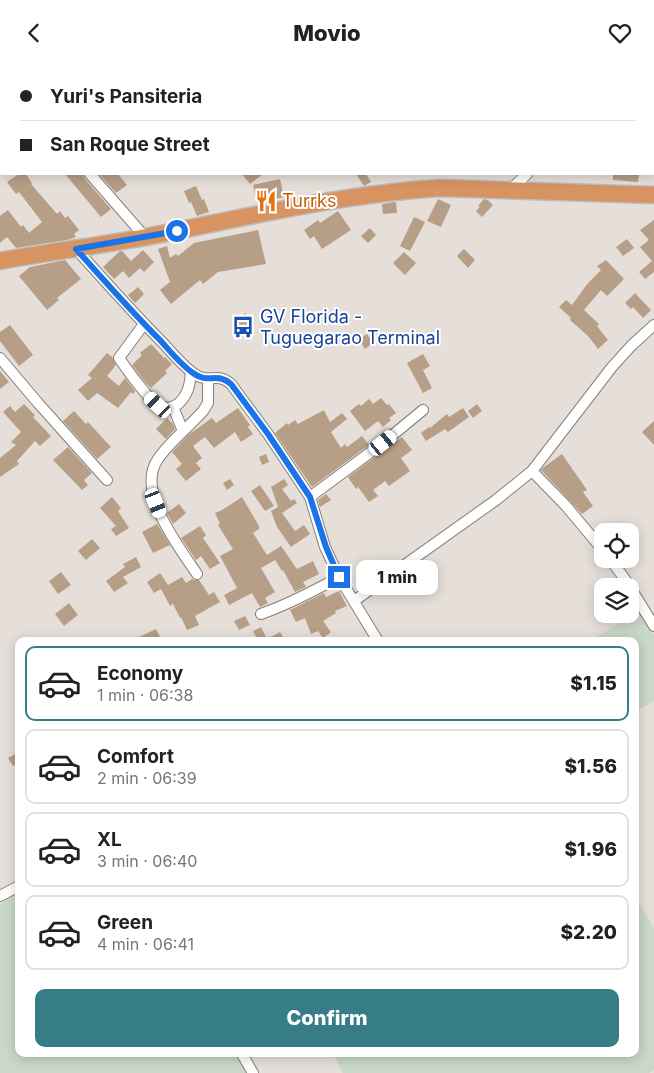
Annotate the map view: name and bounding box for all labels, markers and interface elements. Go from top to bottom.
icon: back [20,19,48,47]
icon: heart [606,19,634,47]
text: Movio [293,20,361,46]
text: Yuri's Pansiteria [50,85,202,108]
text: San Roque Street [50,133,210,156]
restaurant icon: Turrks [253,188,279,214]
place label: Turrks [282,190,336,211]
route start [166,220,188,242]
place label: GV Florida - Tuguegarao Terminal [260,306,440,348]
bus stop icon: GV Florida - Tuguegarao Terminal [230,314,256,340]
car [141,389,174,421]
car [366,428,399,458]
car [143,486,168,520]
map controls [594,523,639,623]
button: locate [594,523,639,568]
callout: 1 min [356,559,439,595]
route end [328,566,350,588]
text: 1 min [377,567,417,587]
button: layers [594,578,639,623]
icon: car [37,661,82,706]
text: Economy [97,662,183,685]
text: $1.15 [570,672,617,695]
text: 1 min · 06:38 [97,685,193,705]
icon: car [37,744,82,789]
text: Comfort [97,745,174,768]
text: $1.56 [564,755,617,778]
text: 2 min · 06:39 [97,768,197,788]
icon: car [37,827,82,872]
text: XL [97,828,122,851]
text: $1.96 [565,838,617,861]
text: 3 min · 06:40 [97,851,197,871]
icon: car [37,910,82,955]
text: Green [97,911,153,934]
text: $2.20 [560,921,617,944]
text: 4 min · 06:41 [97,934,194,954]
button: Confirm [35,989,619,1047]

